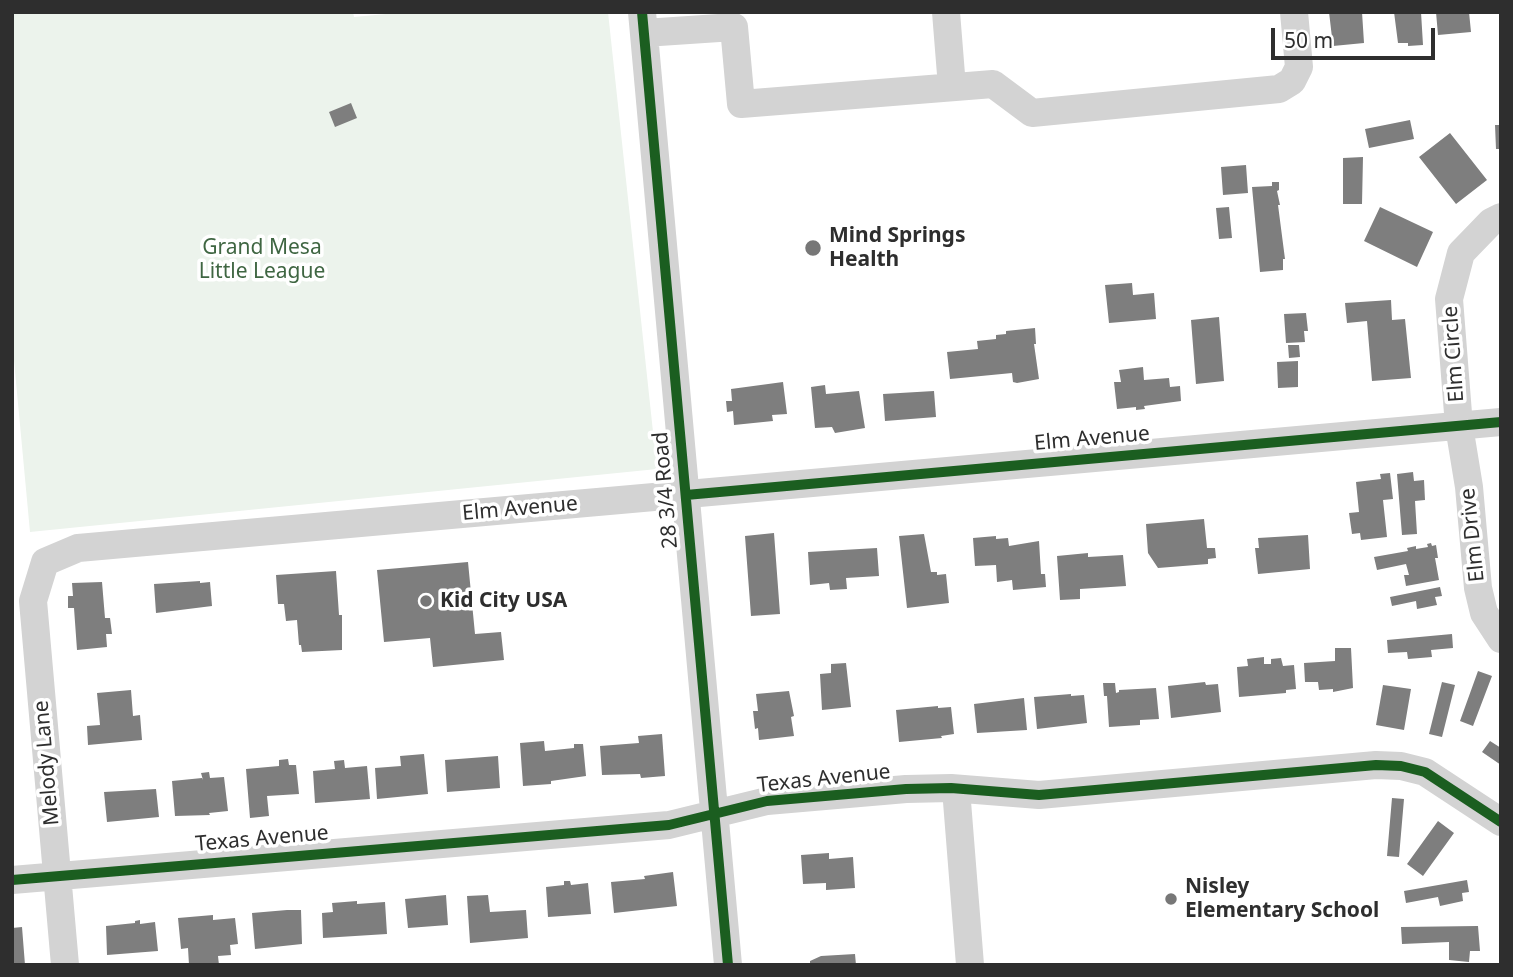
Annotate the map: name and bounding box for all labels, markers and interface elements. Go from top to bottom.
scale bar [1275,14,1440,58]
text: 50 m [1284,26,1333,54]
place label: Mind Springs Health [829,223,965,273]
park label: Grand Mesa Little League [199,235,325,285]
marker: Mind Springs Health [803,238,823,258]
street label: Elm Circle [1438,305,1470,403]
street label: Elm Avenue [1033,421,1151,457]
street label: 28 3/4 Road [648,431,684,549]
street label: Elm Drive [1456,487,1490,583]
street label: Elm Avenue [461,491,579,527]
place label: Kid City USA [440,588,567,614]
marker: Kid City USA [418,593,434,609]
street label: Melody Lane [29,699,65,827]
street label: Texas Avenue [756,759,892,799]
street label: Texas Avenue [194,821,330,857]
place label: Nisley Elementary School [1185,874,1379,924]
marker: Nisley Elementary School [1163,891,1179,907]

